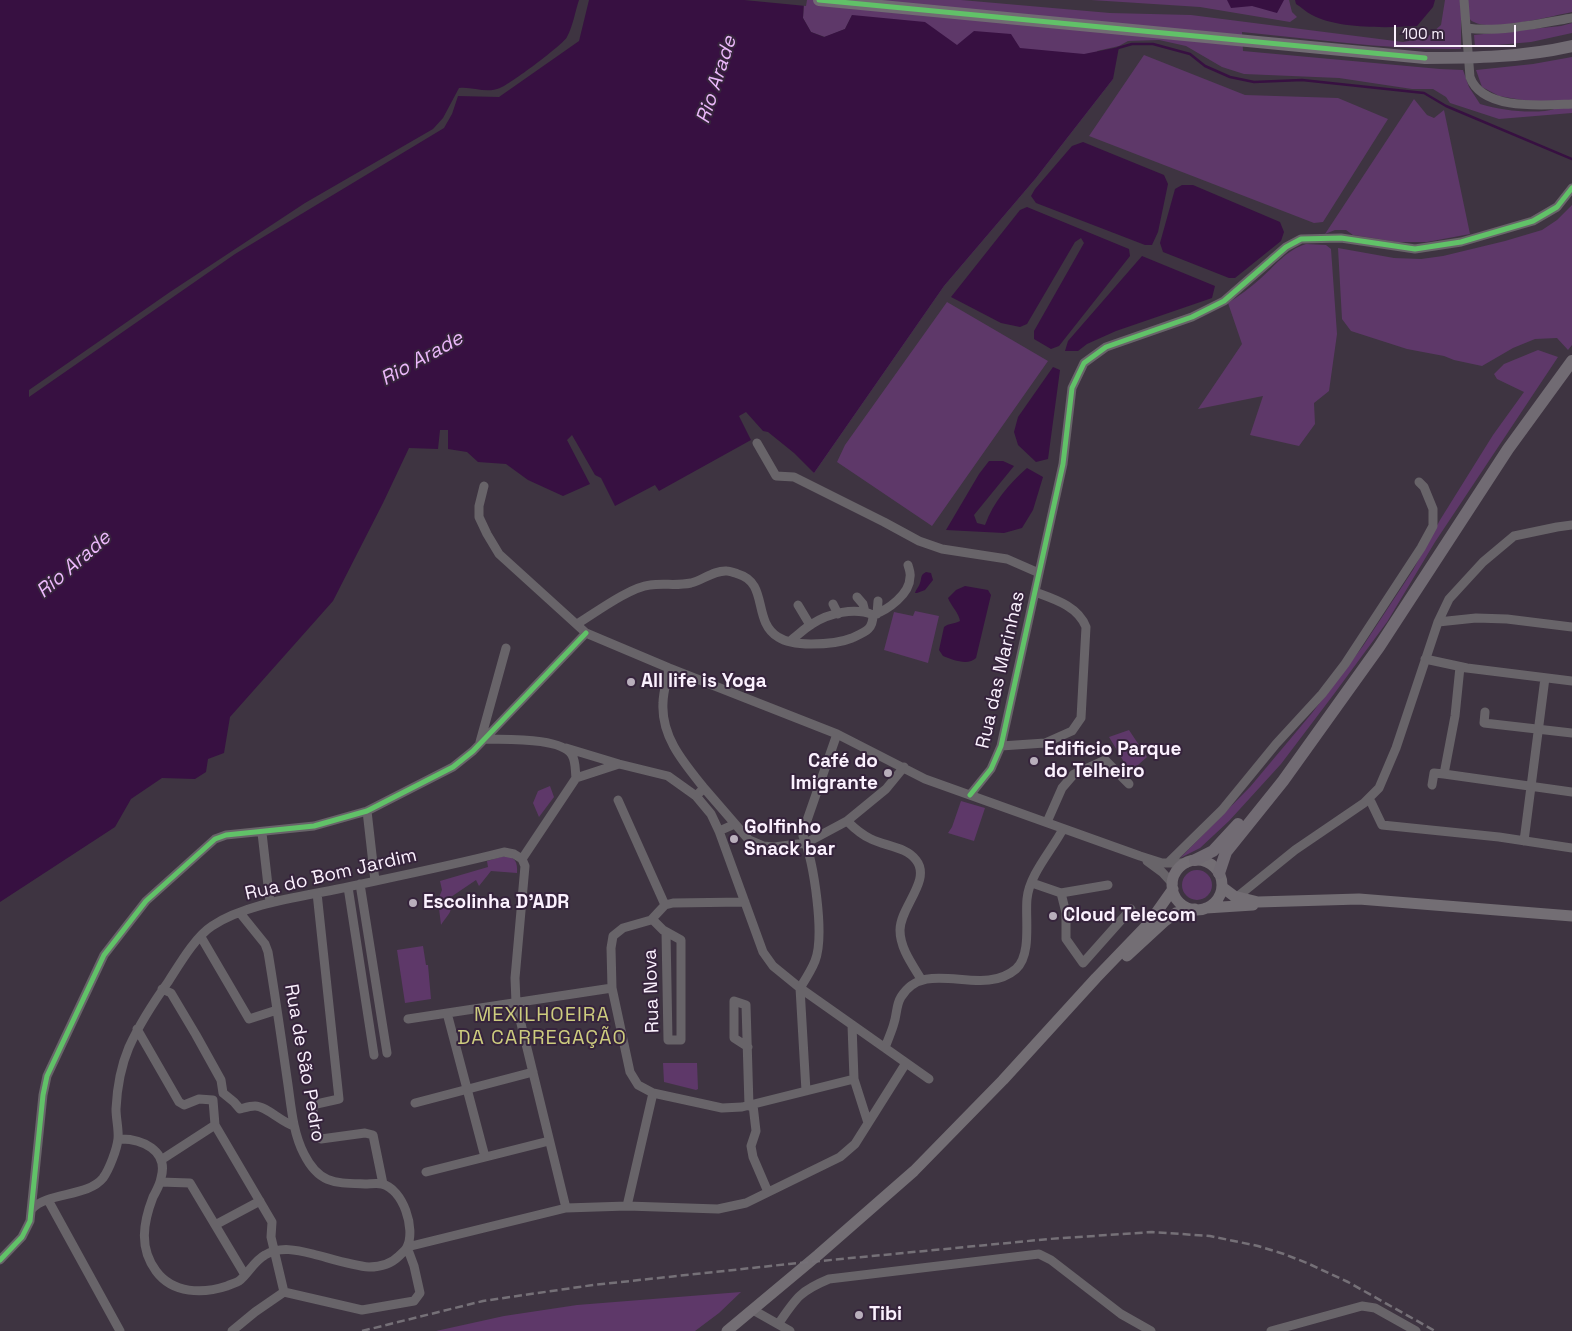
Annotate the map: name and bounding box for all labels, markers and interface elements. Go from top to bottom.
scale bar [1397,15,1520,47]
text: 100 m [1402,24,1444,43]
water label: Rio Arade [692,33,742,127]
water label: Rio Arade [376,327,468,391]
water label: Rio Arade [32,526,116,604]
street label: Rua das Marinhas [972,589,1030,751]
place label: All life is Yoga [641,671,767,693]
marker: All life is Yoga [625,676,637,688]
place label: Edificio Parque do Telheiro [1044,739,1181,783]
place label: Café do Imigrante [791,751,878,795]
marker: Edificio Parque do Telheiro [1028,755,1040,767]
marker: Café do Imigrante [882,767,894,779]
place label: Golfinho Snack bar [744,817,835,861]
marker: Golfinho Snack bar [728,833,740,845]
street label: Rua do Bom Jardim [243,844,419,906]
place label: Escolinha D'ADR [423,892,569,914]
marker: Escolinha D'ADR [407,897,419,909]
place label: Cloud Telecom [1063,905,1196,927]
marker: Cloud Telecom [1047,910,1059,922]
street label: Rua Nova [639,948,665,1034]
street label: Rua de São Pedro [279,982,329,1144]
district label: MEXILHOEIRA DA CARREGAÇÃO [456,1004,628,1051]
place label: Tibi [869,1304,902,1326]
marker: Tibi [853,1309,865,1321]

